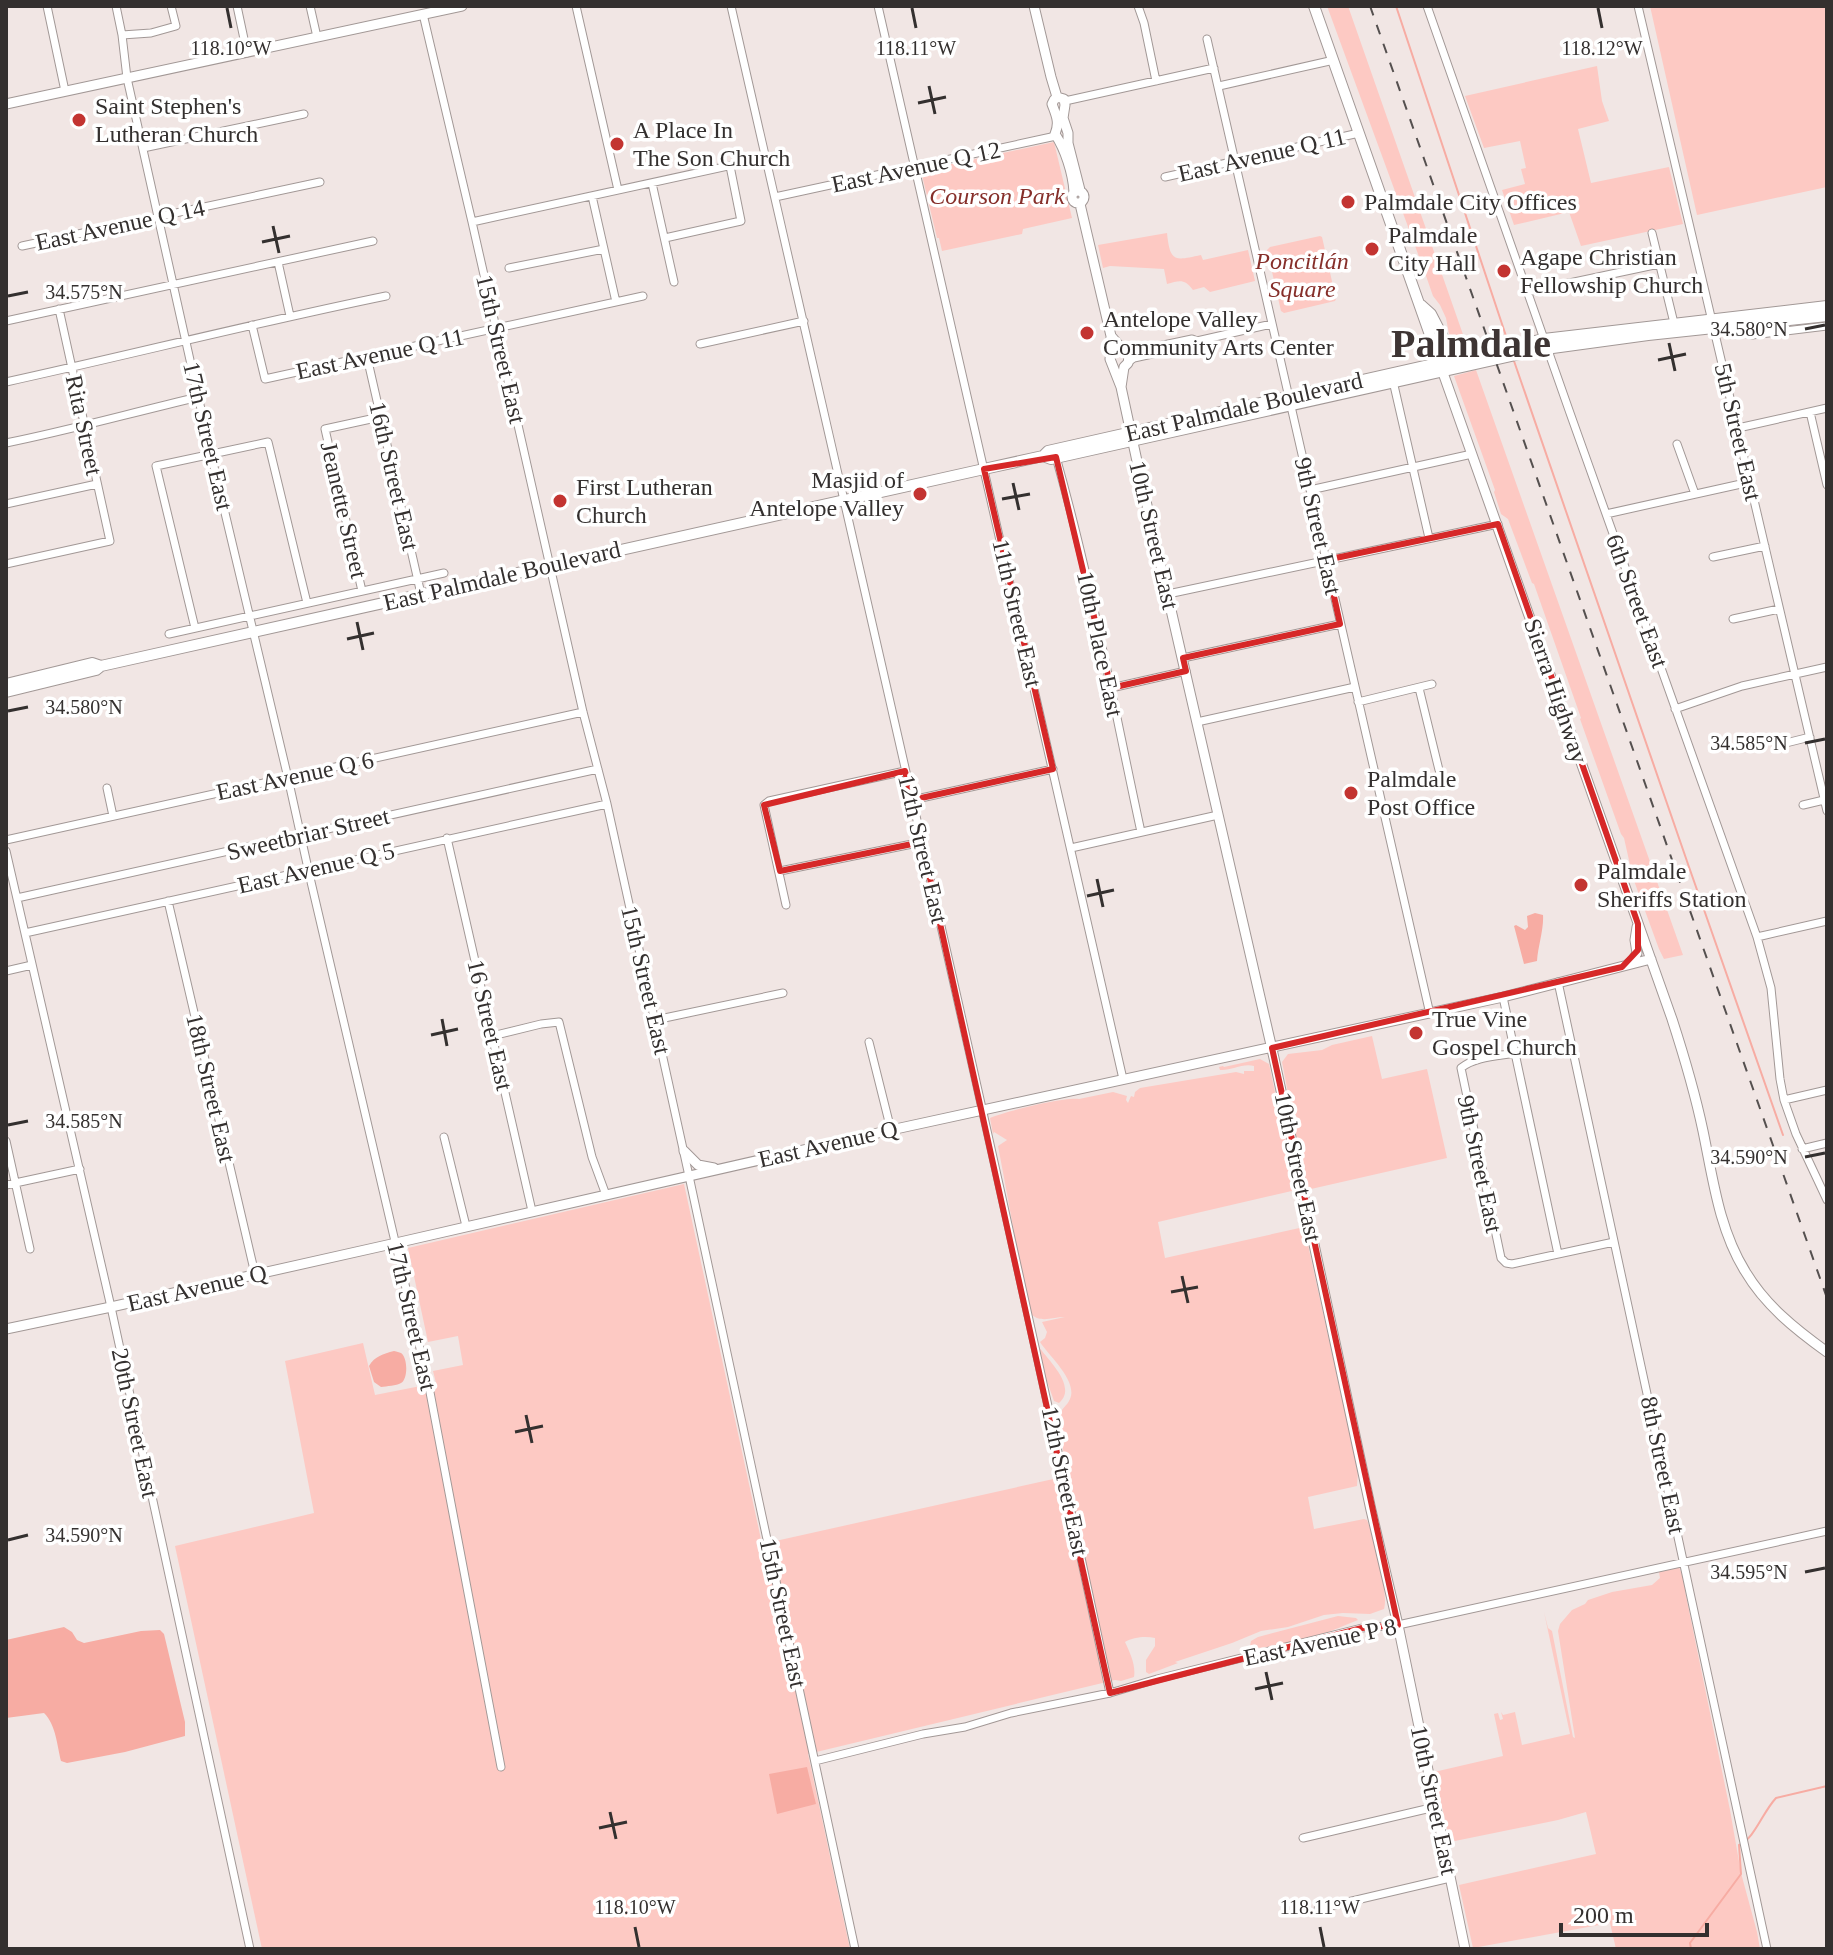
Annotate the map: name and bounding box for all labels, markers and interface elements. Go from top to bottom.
text: 118.10°W [190,37,272,59]
text: 118.11°W [876,37,956,59]
text: 118.12°W [1561,37,1643,59]
place label: Saint Stephen's Lutheran Church [95,93,258,147]
marker: Saint Stephen's Lutheran Church [70,111,88,129]
place label: A Place In The Son Church [633,117,790,171]
street label: East Avenue Q 11 [1176,123,1348,187]
marker: A Place In The Son Church [608,135,626,153]
street label: East Avenue Q 12 [829,136,1003,198]
park label: Courson Park [929,183,1065,209]
place label: Palmdale City Offices [1364,189,1577,215]
marker: Palmdale City Offices [1339,193,1357,211]
street label: East Avenue Q 14 [33,194,207,256]
place label: Palmdale City Hall [1388,222,1477,276]
marker: Palmdale City Hall [1363,240,1381,258]
place label: Agape Christian Fellowship Church [1520,244,1703,298]
park label: Poncitlán Square [1254,248,1349,302]
marker: Agape Christian Fellowship Church [1495,262,1513,280]
street label: 15th Street East [471,272,531,426]
text: 34.575°N [45,281,123,303]
place label: Antelope Valley Community Arts Center [1103,306,1334,360]
text: 34.580°N [1710,318,1788,340]
district label: Palmdale [1391,321,1551,366]
street label: East Avenue Q 11 [294,323,466,385]
marker: Antelope Valley Community Arts Center [1078,324,1096,342]
street label: 17th Street East [178,359,238,513]
street label: 5th Street East [1710,361,1766,503]
street label: East Palmdale Boulevard [1123,367,1365,447]
street label: Rita Street [61,372,107,478]
street label: 16th Street East [364,399,424,553]
street label: Jeanette Street [316,439,372,581]
street label: 9th Street East [1290,455,1346,597]
street label: 10th Street East [1124,458,1184,612]
place label: Masjid of Antelope Valley [749,467,904,521]
place label: First Lutheran Church [576,474,713,528]
marker: Masjid of Antelope Valley [911,485,929,503]
marker: First Lutheran Church [551,492,569,510]
street label: 6th Street East [1601,531,1673,672]
street label: East Palmdale Boulevard [381,536,623,616]
street label: 11th Street East [987,536,1047,690]
street label: 10th Place East [1072,569,1128,719]
street label: Sierra Highway [1519,615,1593,767]
text: 34.580°N [45,696,123,718]
text: 34.585°N [1710,732,1788,754]
street label: East Avenue Q 6 [214,747,376,805]
place label: Palmdale Post Office [1367,766,1475,820]
street label: 12th Street East [893,772,953,926]
marker: Palmdale Post Office [1342,784,1360,802]
street label: Sweetbriar Street [224,803,392,865]
street label: East Avenue Q 5 [235,837,397,899]
place label: Palmdale Sheriffs Station [1597,858,1747,912]
marker: Palmdale Sheriffs Station [1572,876,1590,894]
street label: 15th Street East [616,903,676,1057]
street label: 16 Street East [462,957,518,1093]
place label: True Vine Gospel Church [1432,1006,1577,1060]
street label: 18th Street East [181,1011,241,1165]
marker: True Vine Gospel Church [1407,1024,1425,1042]
street label: 10th Street East [1269,1090,1327,1244]
street label: 9th Street East [1453,1093,1507,1235]
text: 34.585°N [45,1110,123,1132]
street label: East Avenue Q [756,1115,900,1173]
text: 34.590°N [1710,1146,1788,1168]
street label: 17th Street East [382,1239,442,1393]
street label: East Avenue Q [125,1259,269,1317]
street label: 20th Street East [106,1346,164,1500]
street label: 8th Street East [1636,1394,1690,1536]
street label: 12th Street East [1036,1404,1094,1558]
text: 34.590°N [45,1524,123,1546]
street label: 15th Street East [754,1536,812,1690]
text: 34.595°N [1710,1561,1788,1583]
street label: East Avenue P 8 [1241,1613,1399,1671]
street label: 10th Street East [1405,1723,1463,1877]
scale bar [1561,1887,1707,1937]
text: 118.10°W [594,1896,676,1918]
text: 118.11°W [1280,1896,1360,1918]
text: 200 m [1573,1902,1634,1928]

